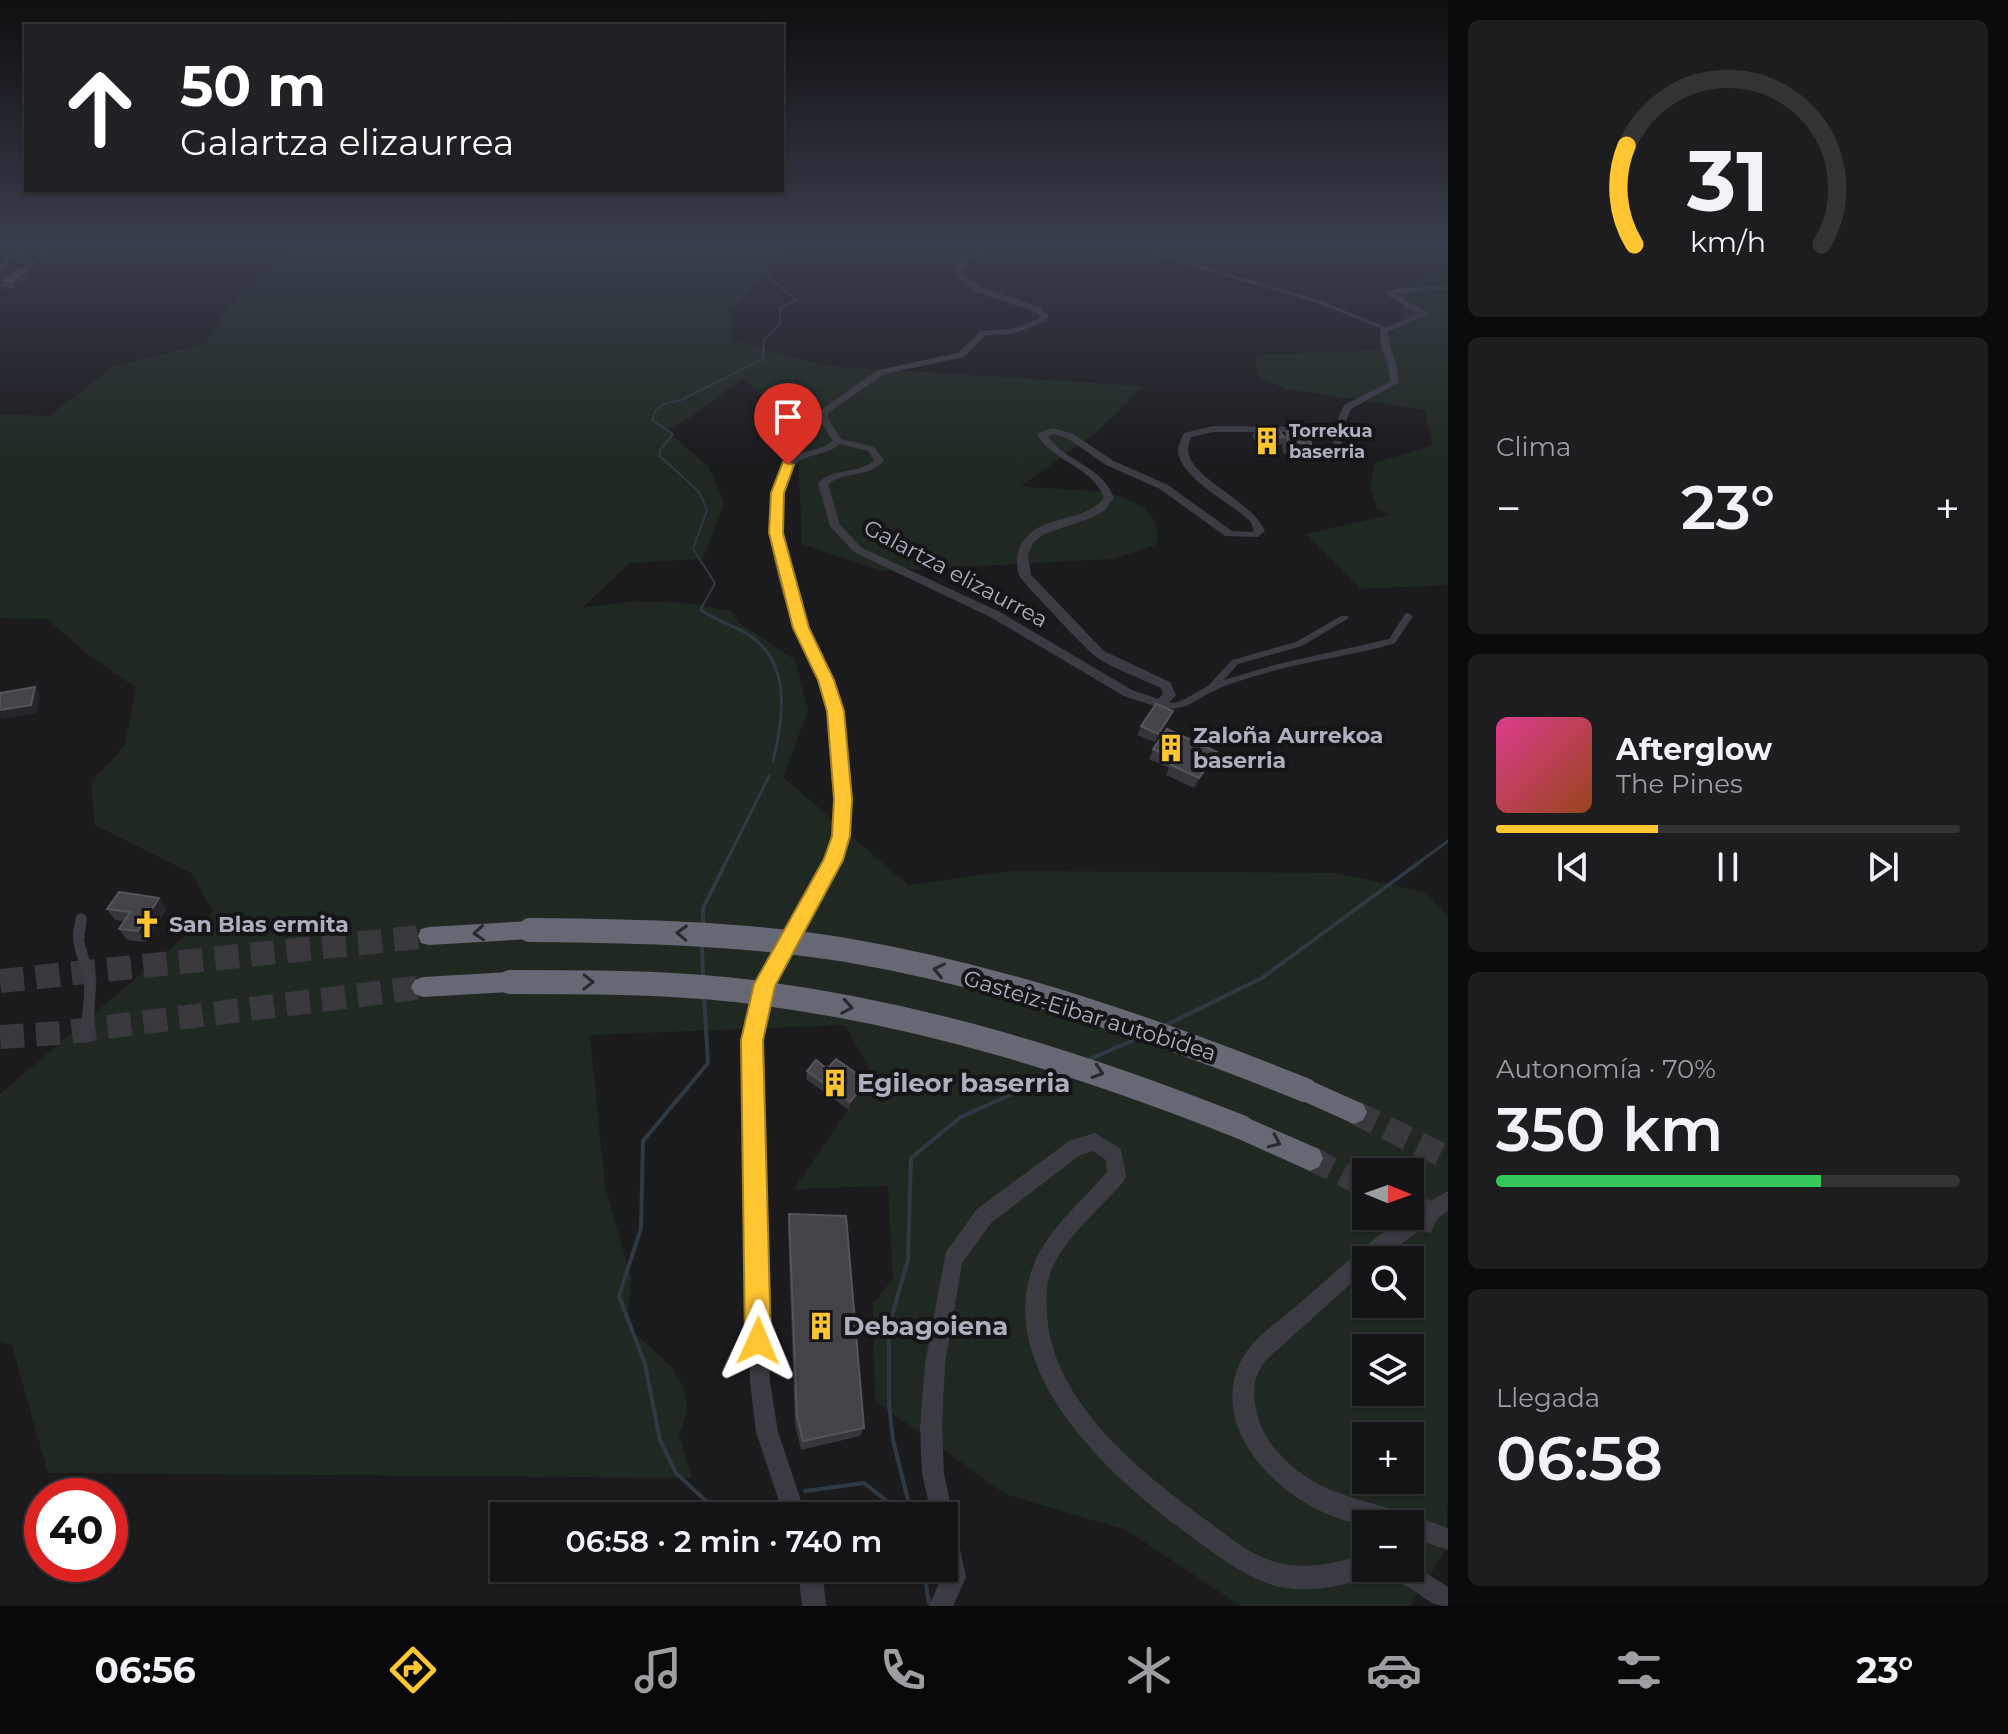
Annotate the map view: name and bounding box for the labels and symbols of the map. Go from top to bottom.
pin [754,383,822,465]
place label: Torrekua baserria [1289,420,1373,463]
building icon: Torrekua baserria [1252,426,1282,456]
street label: Galartza elizaurrea [859,514,1052,633]
place label: Zaloña Aurrekoa baserria [1193,722,1383,774]
building icon: Zaloña Aurrekoa baserria [1156,733,1186,763]
church icon: San Blas ermita [132,909,162,939]
place label: San Blas ermita [169,911,349,938]
one-way arrow [472,924,485,941]
one-way arrow [675,925,688,942]
one-way arrow [933,962,946,979]
street label: Gasteiz-Eibar autobidea [960,964,1219,1067]
one-way arrow [582,973,595,991]
one-way arrow [840,998,853,1015]
one-way arrow [1090,1063,1104,1079]
place label: Egileor baserria [857,1067,1070,1099]
building icon: Egileor baserria [820,1068,850,1098]
one-way arrow [1267,1132,1282,1148]
north arrow [1352,1158,1424,1230]
position arrow [716,1299,800,1383]
place label: Debagoiena [843,1310,1008,1342]
building icon: Debagoiena [806,1311,836,1341]
speed limit sign: 40 [24,1478,128,1582]

